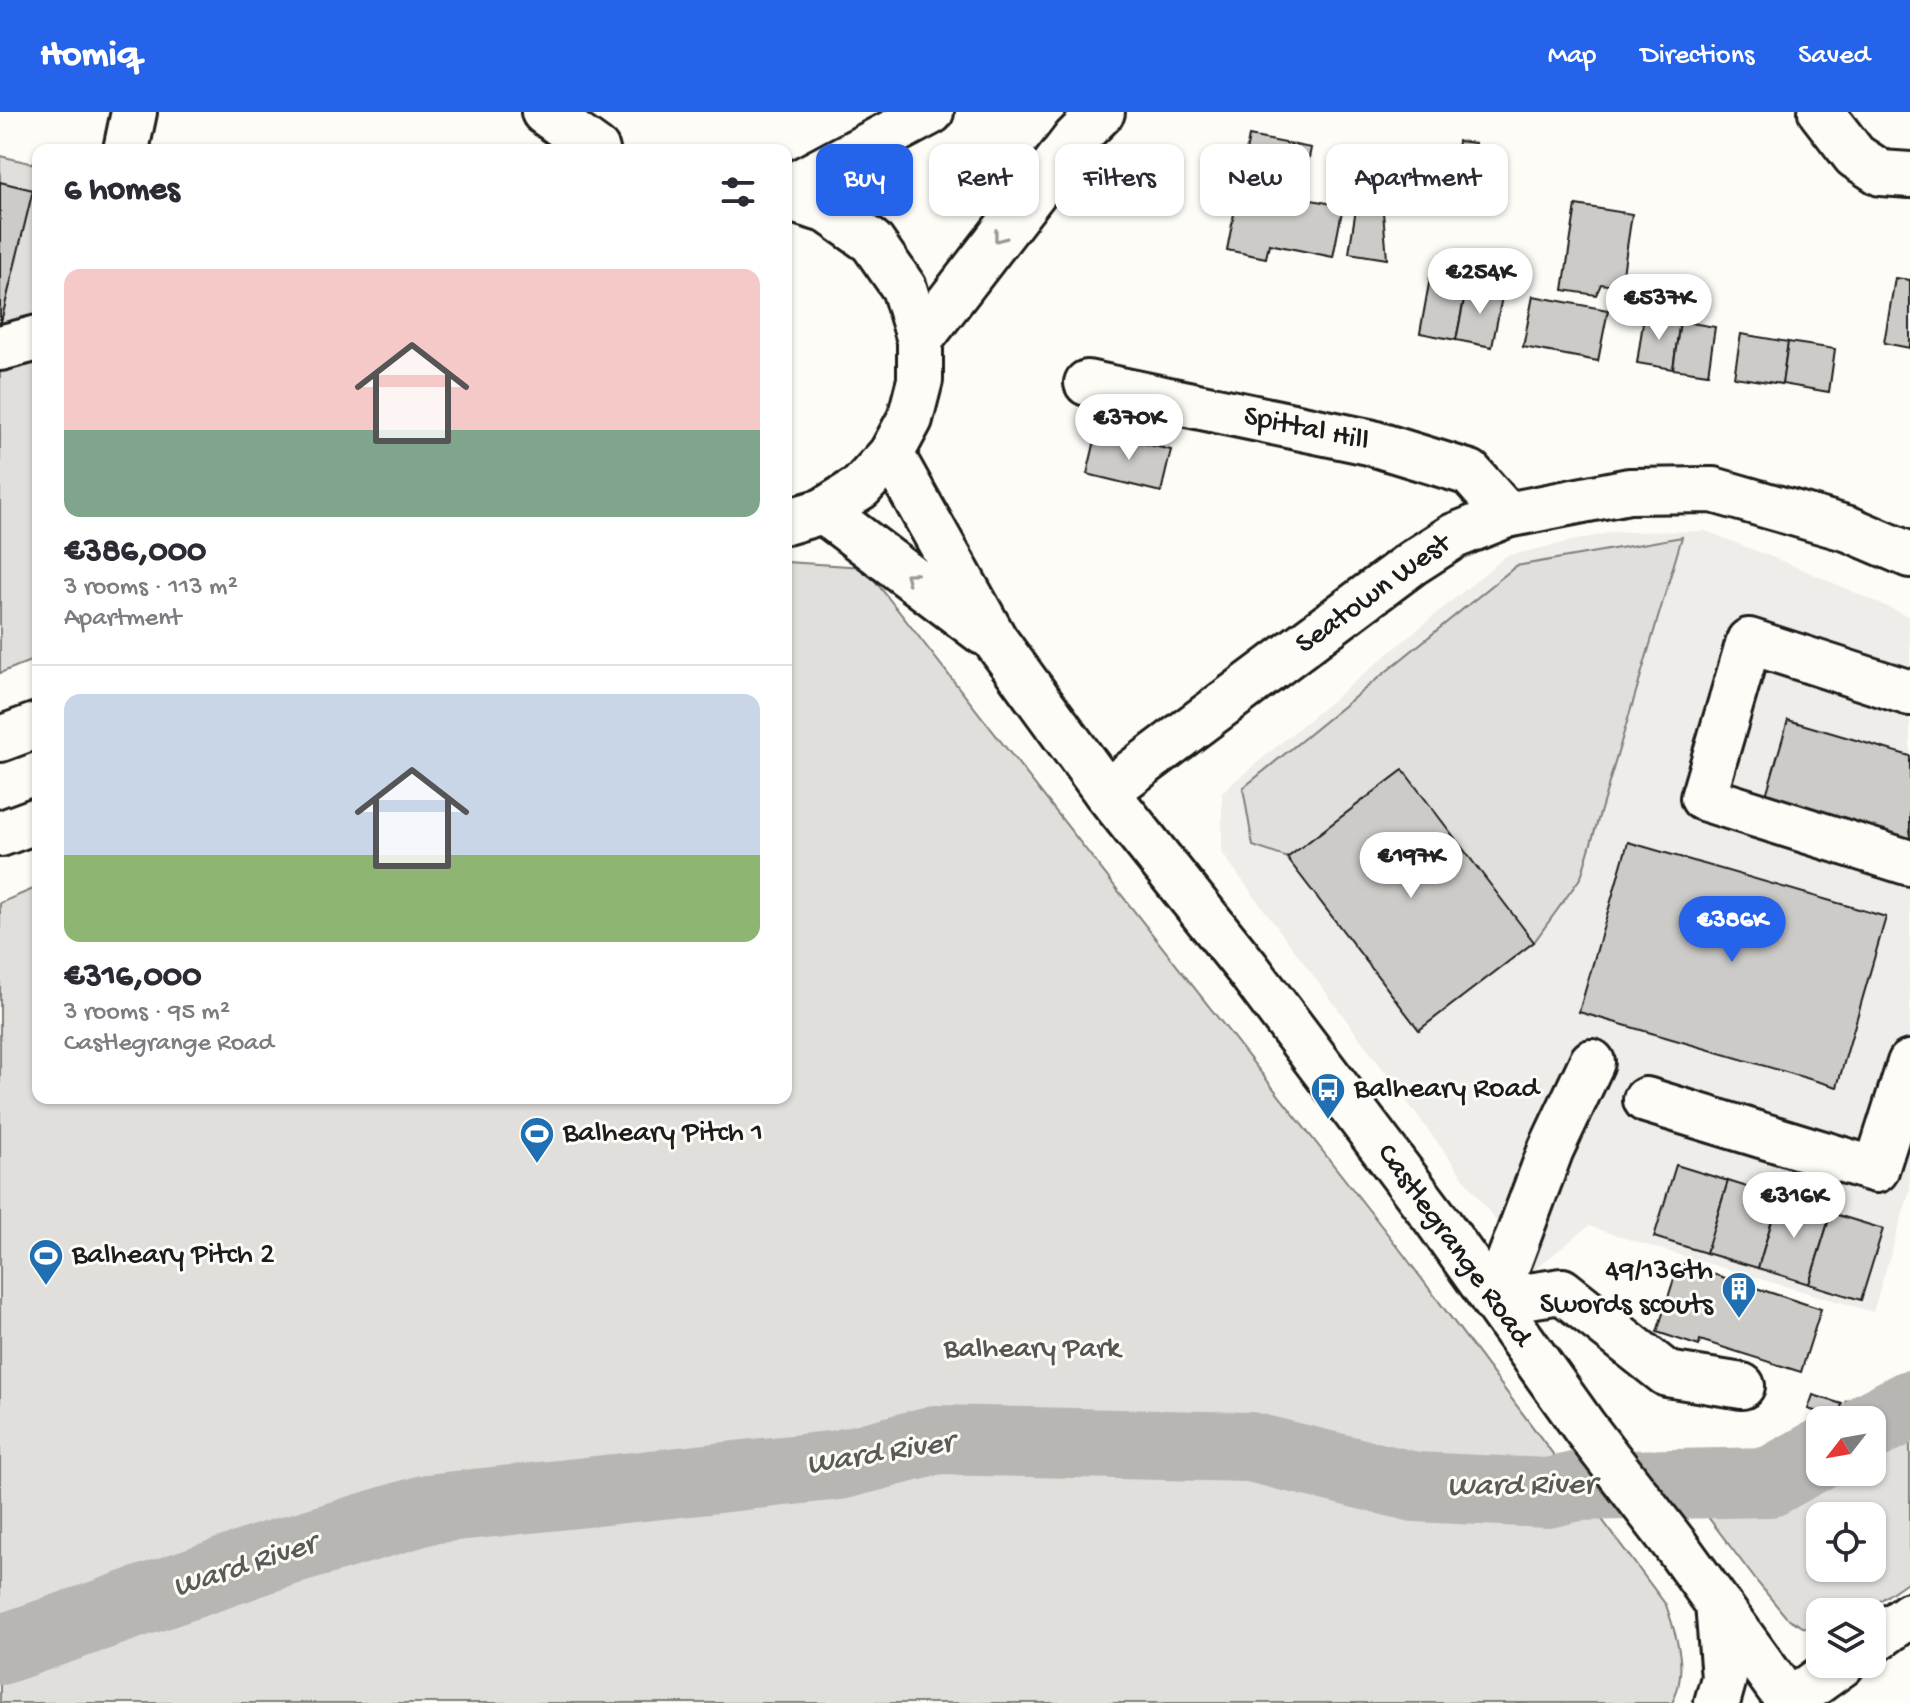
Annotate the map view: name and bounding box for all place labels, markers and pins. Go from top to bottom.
pin: €254K [1424,248,1536,316]
pin: €537K [1603,274,1715,342]
pin: €370K [1073,394,1185,462]
pin: €197K [1355,832,1467,900]
pin: €386K [1676,896,1788,964]
bus stop icon: Balheary Road [1309,1071,1347,1121]
place label: Balheary Road [1353,1073,1541,1108]
sports icon: Balheary Pitch 1 [518,1115,556,1165]
place label: Balheary Pitch 1 [562,1117,763,1152]
pin: €316K [1738,1172,1850,1240]
sports icon: Balheary Pitch 2 [27,1237,65,1287]
place label: Balheary Pitch 2 [71,1239,275,1274]
place label: 49/136th Swords scouts [1540,1255,1714,1324]
building icon: 49/136th Swords scouts [1720,1270,1758,1320]

